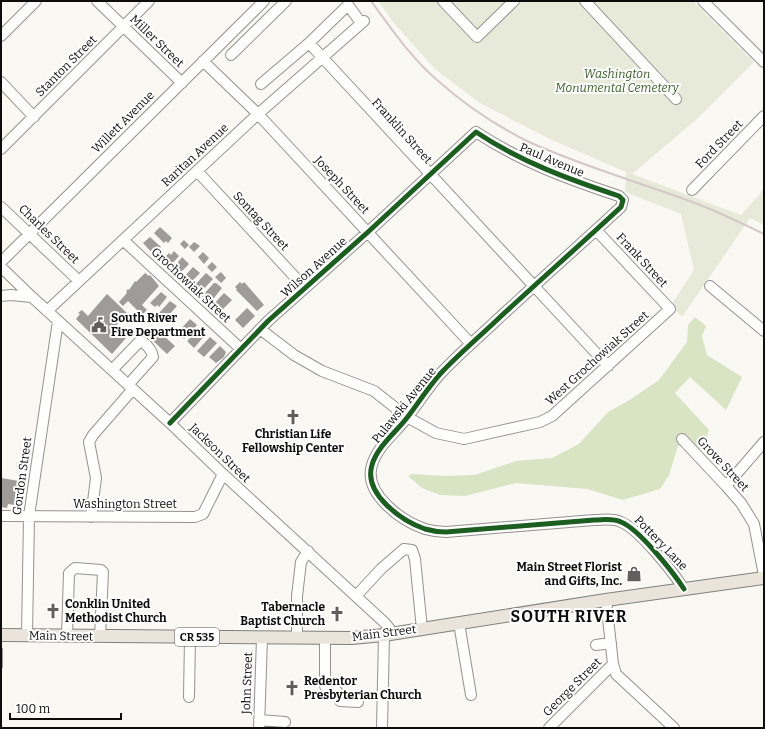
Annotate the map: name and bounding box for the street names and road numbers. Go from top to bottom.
street label: Miller Street [127,12,187,71]
street label: Stanton Street [33,32,100,99]
street label: Willett Avenue [89,88,157,156]
street label: Franklin Street [369,95,435,167]
street label: Ford Street [693,117,746,171]
street label: Raritan Avenue [159,121,231,189]
street label: Paul Avenue [518,140,586,180]
street label: Joseph Street [311,152,373,217]
street label: Sontag Street [230,189,292,254]
street label: Charles Street [16,202,83,267]
street label: Frank Street [613,230,671,290]
street label: Wilson Avenue [278,234,350,300]
street label: Grochowiak Street [148,245,234,326]
street label: West Grochowiak Street [543,308,652,408]
street label: Pulawski Avenue [369,364,439,446]
street label: Jackson Street [186,420,254,486]
street label: Grove Street [694,434,752,495]
street label: Gordon Street [10,435,34,516]
street label: Washington Street [73,497,178,511]
street label: Pottery Lane [632,513,690,573]
street label: Main Street [351,622,418,644]
street label: Main Street [29,628,94,644]
road number: CR 535 [175,628,219,646]
street label: John Street [239,651,255,715]
street label: George Street [540,654,605,719]

